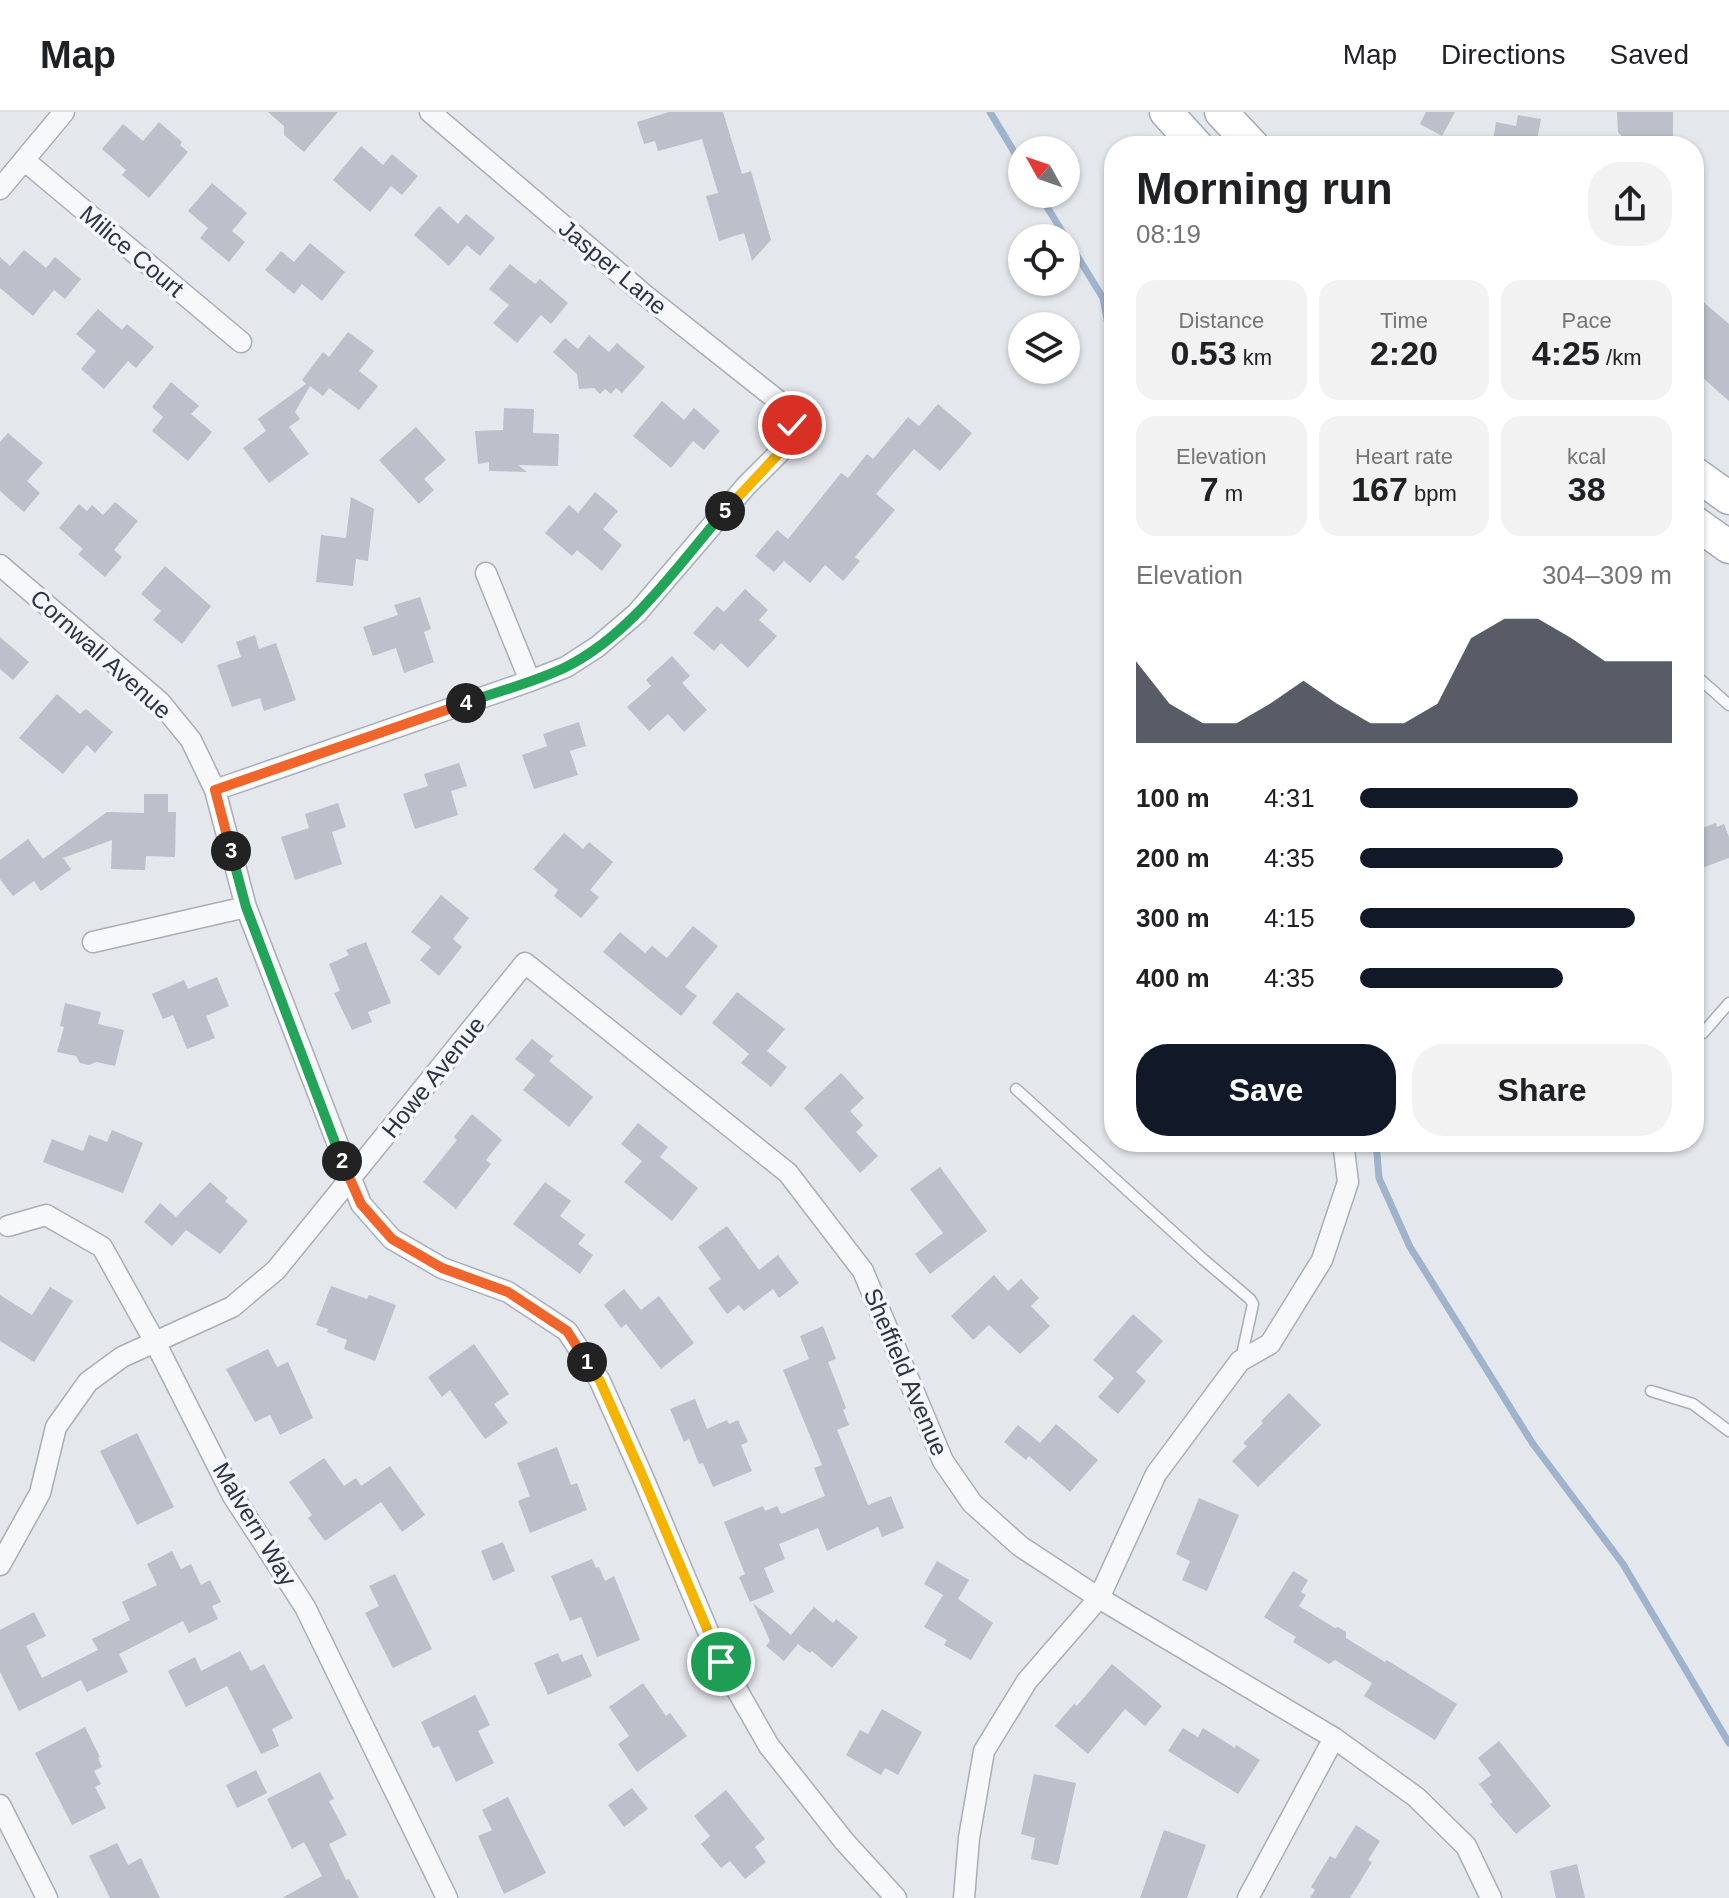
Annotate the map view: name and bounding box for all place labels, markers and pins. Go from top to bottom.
pin [758,391,826,459]
pin: 5 [705,491,745,531]
pin: 4 [446,683,486,723]
pin: 3 [211,831,251,871]
pin: 2 [322,1141,362,1181]
pin: 1 [567,1342,607,1382]
pin [687,1628,755,1696]

